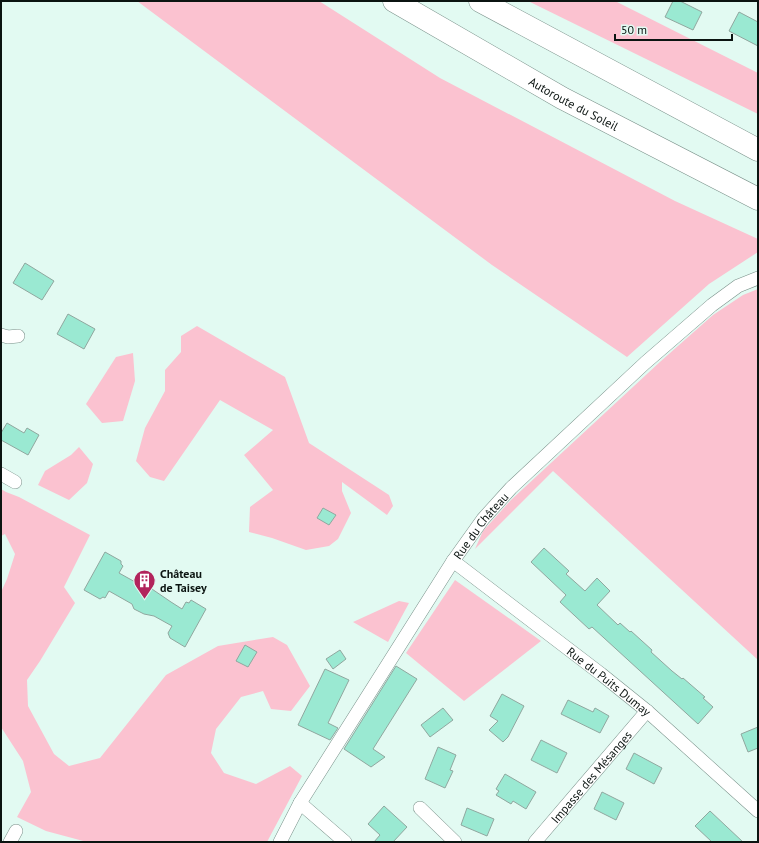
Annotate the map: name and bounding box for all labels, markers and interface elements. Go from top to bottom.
scale bar [615,16,732,42]
text: 50 m [621,22,647,37]
street label: Autoroute du Soleil [526,73,622,134]
street label: Rue du Château [449,489,511,562]
place label: Château de Taisey [160,566,207,595]
building icon: Château de Taisey [132,567,158,600]
street label: Rue du Puits Dumay [564,643,655,719]
street label: Impasse des Mésanges [547,727,635,826]

